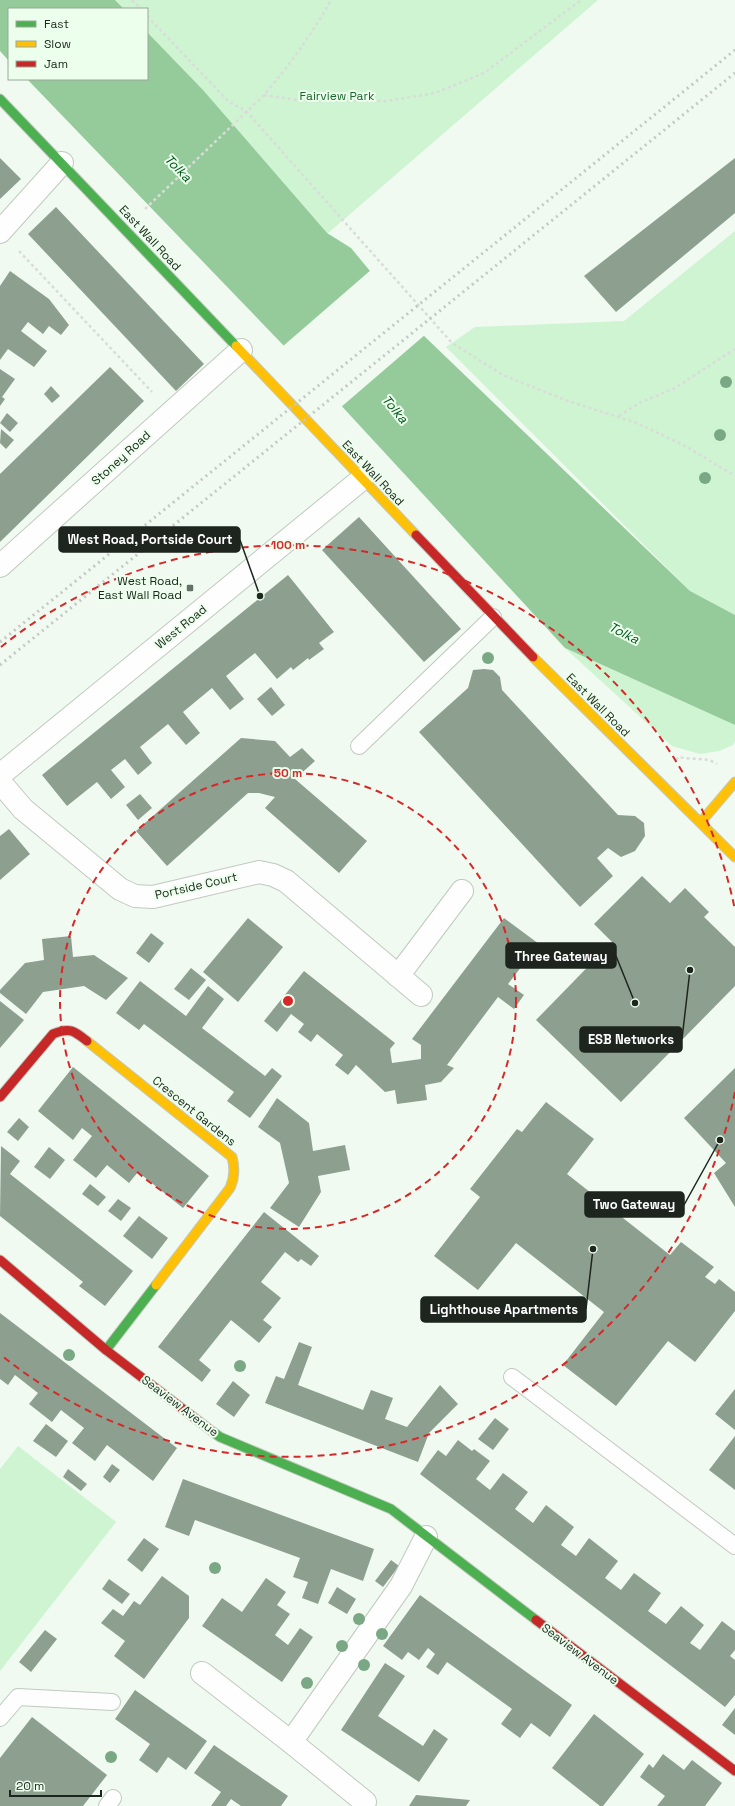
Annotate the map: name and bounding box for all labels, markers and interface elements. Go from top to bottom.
legend [8,8,148,80]
text: Fast [44,16,69,32]
text: Slow [44,36,71,52]
text: Jam [44,56,68,72]
park label: Fairview Park [300,88,375,104]
water label: Tolka [161,151,196,186]
street label: East Wall Road [115,202,185,274]
water label: Tolka [378,391,412,427]
street label: Stoney Road [88,427,154,489]
street label: East Wall Road [338,437,408,509]
callout: West Road, Portside Court [59,527,240,552]
text: West Road, Portside Court [67,531,233,548]
text: 100 m [271,537,305,553]
place label: West Road, East Wall Road [98,573,182,603]
marker: West Road, East Wall Road [185,583,195,593]
street label: West Road [152,601,210,653]
water label: Tolka [606,618,643,648]
street label: East Wall Road [563,670,633,740]
text: 50 m [274,765,302,781]
street label: Portside Court [153,869,239,903]
callout: Three Gateway [506,943,616,968]
text: Three Gateway [514,948,608,965]
centre of rings [281,994,295,1008]
callout: ESB Networks [580,1027,682,1052]
text: ESB Networks [588,1031,674,1048]
street label: Crescent Gardens [149,1072,239,1150]
callout: Two Gateway [585,1192,684,1217]
text: Two Gateway [593,1196,675,1213]
callout: Lighthouse Apartments [421,1297,586,1322]
text: Lighthouse Apartments [430,1301,578,1318]
street label: Seaview Avenue [138,1372,222,1440]
street label: Seaview Avenue [538,1620,622,1688]
scale bar [10,1772,101,1798]
text: 20 m [16,1778,44,1794]

